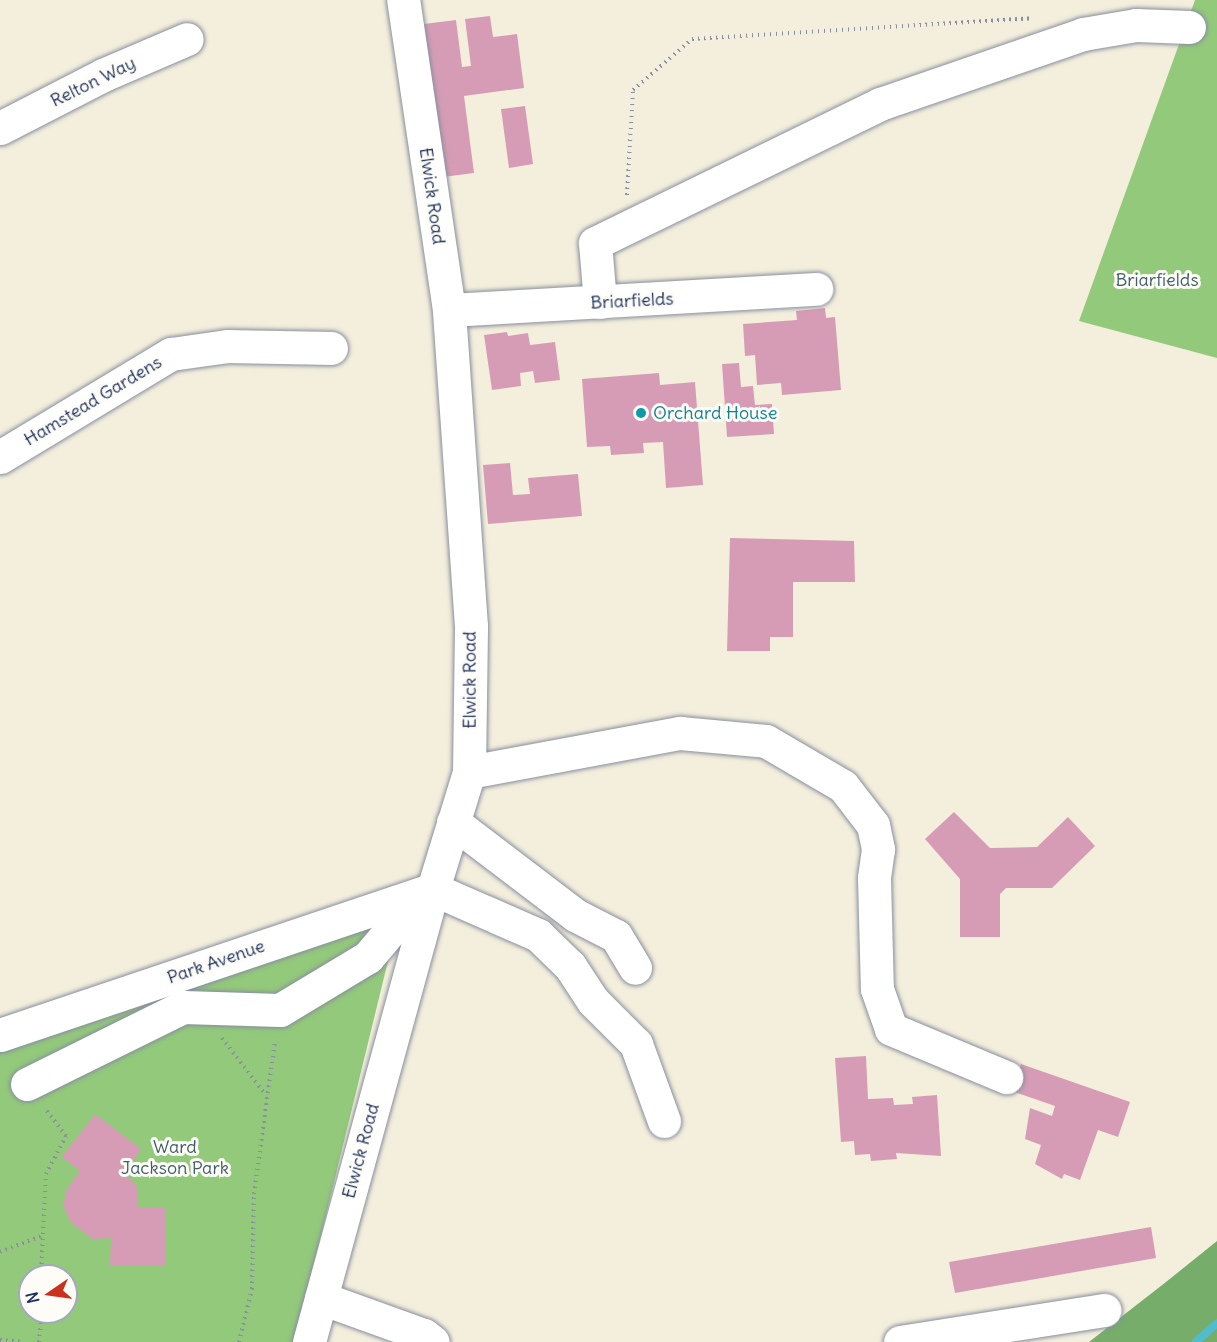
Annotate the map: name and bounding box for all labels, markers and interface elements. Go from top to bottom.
street label: Relton Way [47,52,139,112]
street label: Elwick Road [415,146,449,246]
park label: Briarfields [1115,269,1199,291]
street label: Briarfields [590,288,674,314]
street label: Hamstead Gardens [20,351,166,451]
place label: Orchard House [653,402,777,424]
marker: Orchard House [634,406,648,420]
street label: Elwick Road [459,631,481,729]
street label: Park Avenue [164,935,268,989]
street label: Elwick Road [338,1101,384,1201]
park label: Ward Jackson Park [121,1137,229,1180]
north arrow [18,1264,78,1324]
text: N [21,1290,43,1305]

